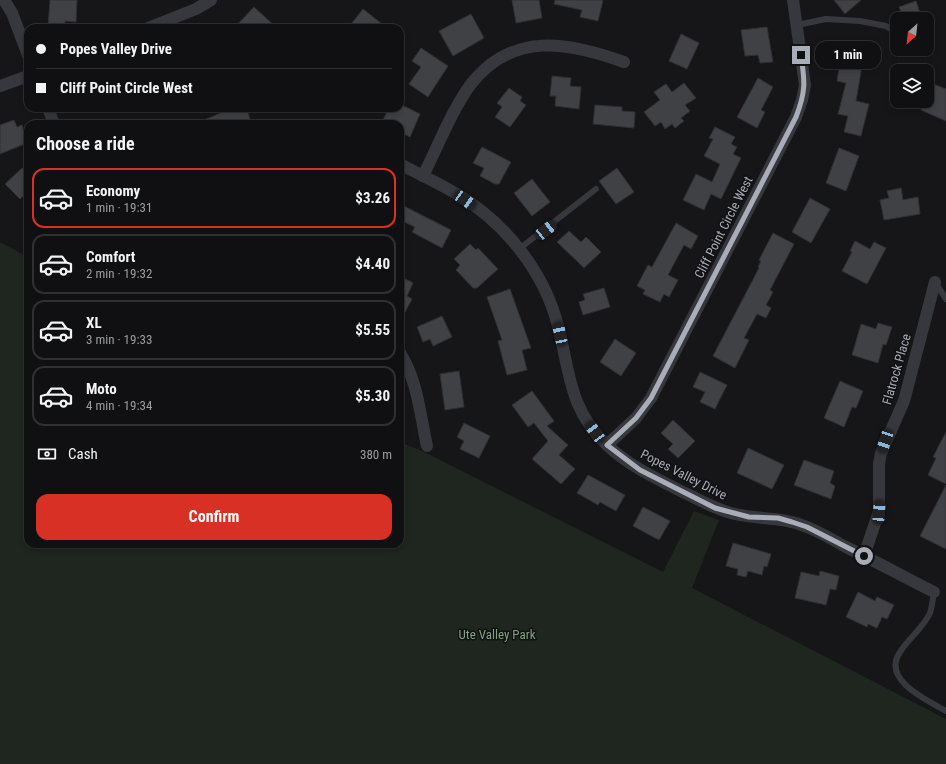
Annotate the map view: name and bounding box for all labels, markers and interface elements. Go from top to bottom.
north arrow [890,12,934,56]
map controls [890,12,934,108]
text: Popes Valley Drive [60,40,172,58]
callout: 1 min [815,41,881,69]
route end [792,46,810,64]
text: 1 min [834,47,862,62]
button: layers [890,64,934,108]
text: Cliff Point Circle West [60,79,193,97]
text: Choose a ride [36,133,135,154]
street label: Cliff Point Circle West [691,174,756,281]
icon: car [38,180,74,216]
text: Economy [86,182,140,200]
car [452,188,478,212]
text: $3.26 [355,189,390,207]
text: 1 min · 19:31 [86,200,152,215]
car [533,218,559,242]
icon: car [38,246,74,282]
text: Comfort [86,248,135,266]
text: $4.40 [355,255,390,273]
text: 2 min · 19:32 [86,266,152,281]
icon: car [38,312,74,348]
text: XL [86,314,102,332]
text: $5.55 [355,321,390,339]
car [552,321,568,347]
text: 3 min · 19:33 [86,332,152,347]
street label: Flatrock Place [879,332,914,406]
icon: car [38,378,74,414]
text: Moto [86,380,117,398]
text: $5.30 [355,387,390,405]
text: 4 min · 19:34 [86,398,152,413]
car [583,419,607,445]
car [876,428,894,454]
icon: cash [36,443,58,465]
text: Cash [68,445,98,463]
street label: Popes Valley Drive [638,446,729,503]
text: 380 m [360,447,392,462]
button: Confirm [36,494,392,540]
car [872,500,886,524]
route start [855,547,873,565]
park label: Ute Valley Park [458,627,536,642]

